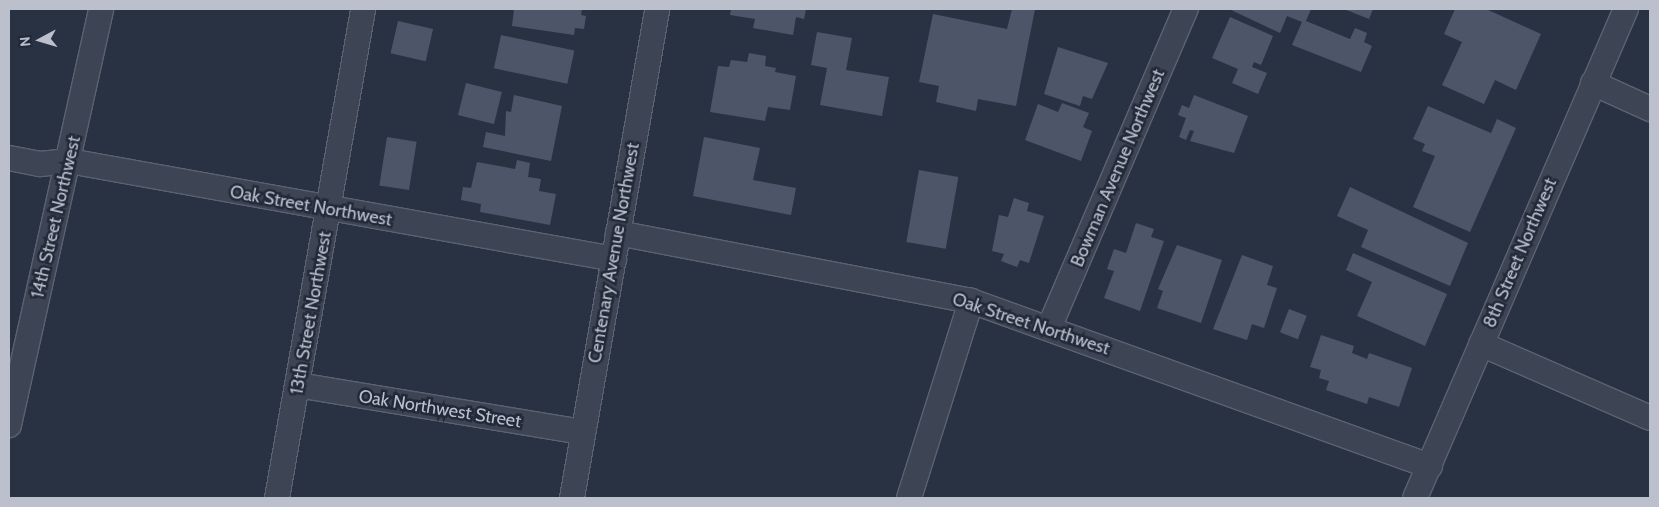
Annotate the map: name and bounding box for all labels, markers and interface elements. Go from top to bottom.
north arrow [15,15,65,65]
text: N [16,36,35,47]
street label: Bowman Avenue Northwest [1067,66,1169,270]
street label: 14th Street Northwest [27,134,85,300]
street label: Centenary Avenue Northwest [584,141,644,365]
street label: 8th Street Northwest [1479,175,1561,331]
street label: Oak Street Northwest [228,181,394,231]
street label: 13th Street Northwest [286,230,336,396]
street label: Oak Street Northwest [950,288,1112,360]
street label: Oak Northwest Street [357,385,523,433]

